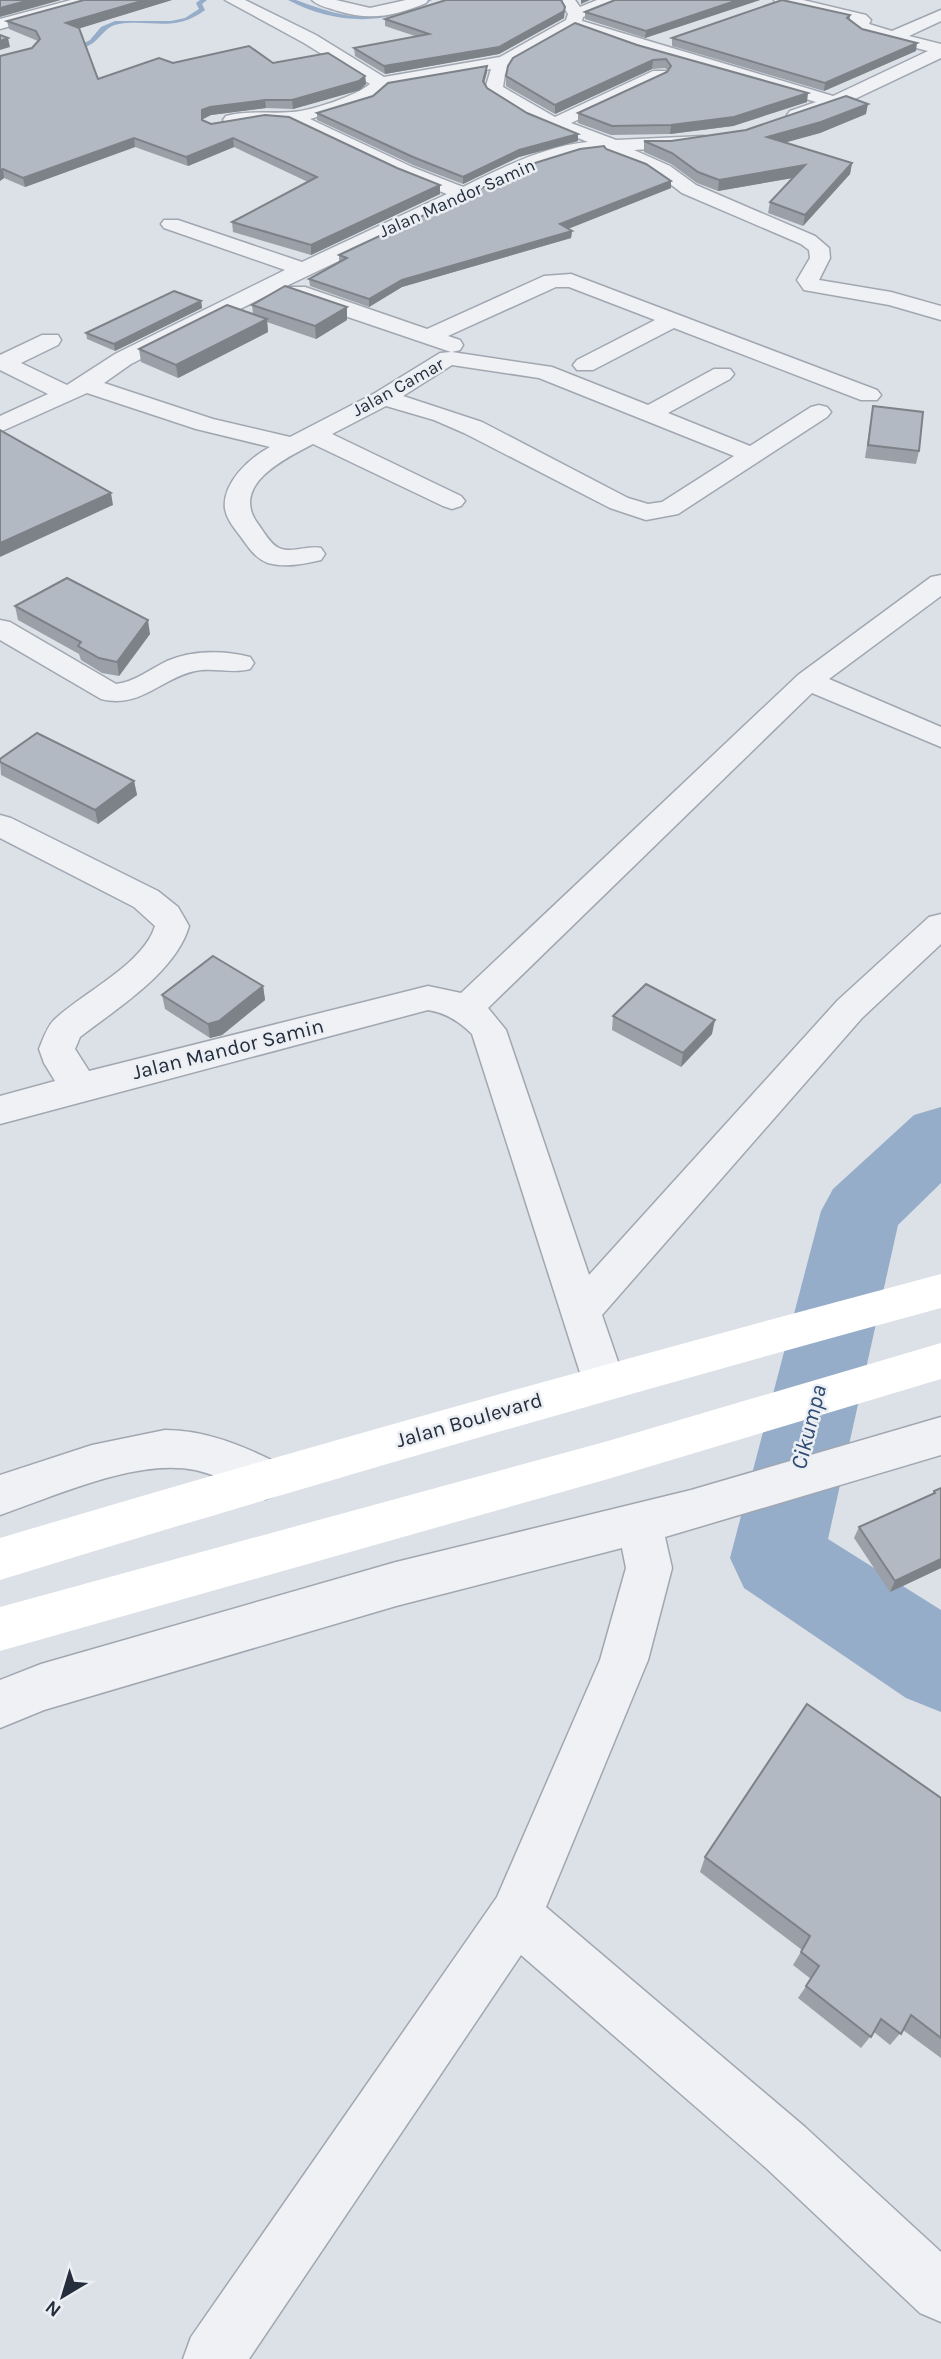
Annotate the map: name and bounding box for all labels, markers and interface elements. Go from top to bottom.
street label: Jalan Mandor Samin [376,154,538,242]
street label: Jalan Camar [348,353,448,421]
street label: Jalan Mandor Samin [130,1014,326,1084]
water label: Cikumpa [785,1382,832,1472]
street label: Jalan Boulevard [393,1388,545,1452]
north arrow [28,2261,98,2331]
text: N [41,2296,65,2321]

